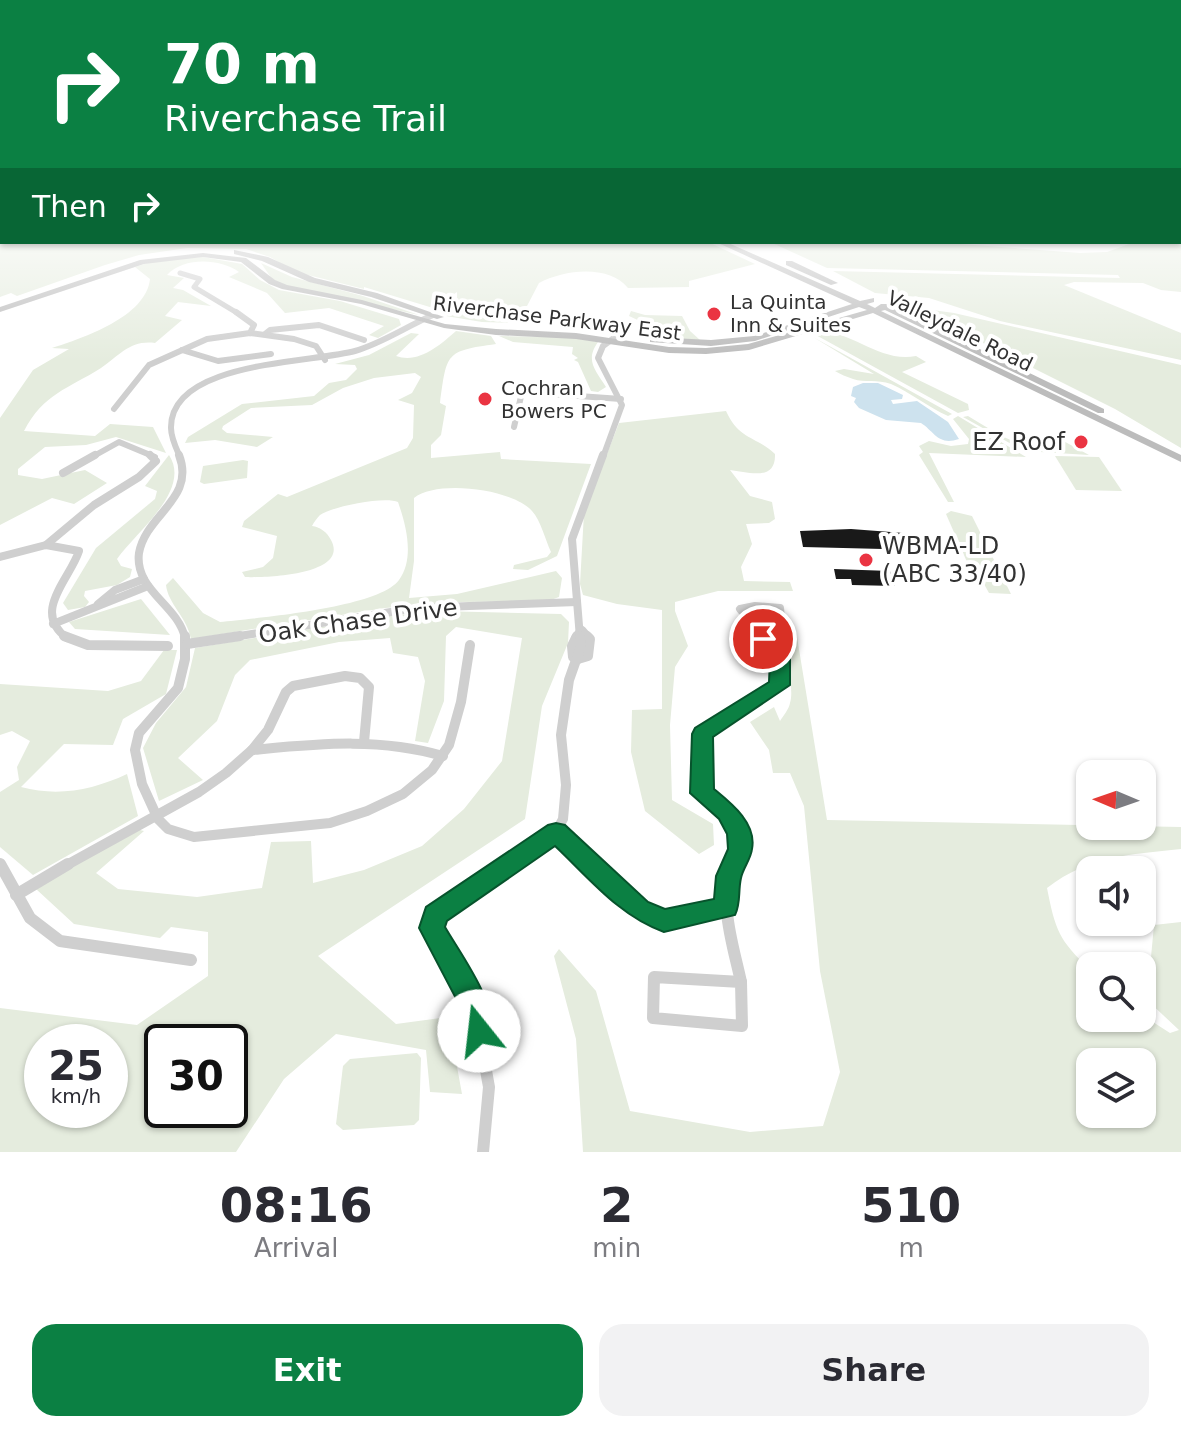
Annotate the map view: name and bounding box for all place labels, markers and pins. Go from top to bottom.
place label: La Quinta Inn & Suites [730,290,851,337]
marker: La Quinta Inn & Suites [705,305,723,323]
place label: Cochran Bowers PC [501,376,607,423]
marker: Cochran Bowers PC [476,390,494,408]
place label: EZ Roof [972,428,1066,456]
marker: EZ Roof [1072,433,1090,451]
place label: WBMA-LD (ABC 33/40) [882,532,1027,588]
marker: WBMA-LD (ABC 33/40) [857,551,875,569]
pin [729,605,797,673]

